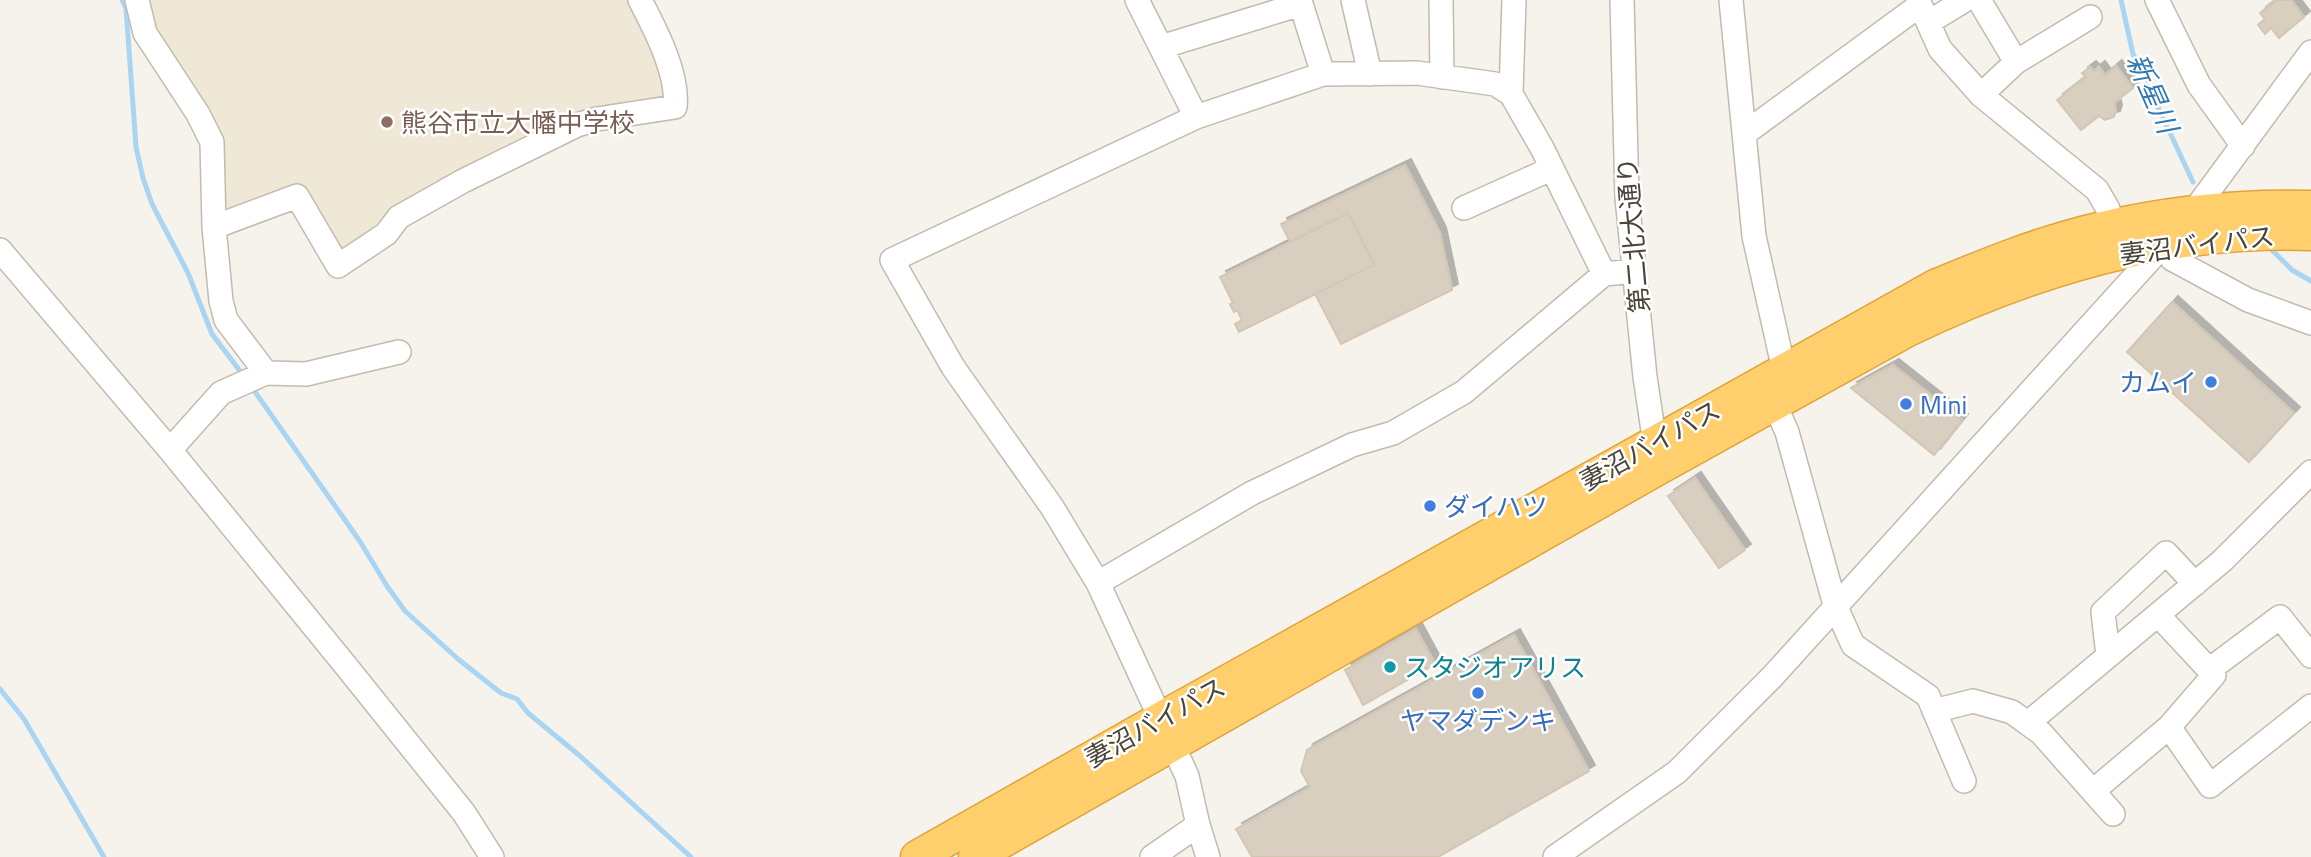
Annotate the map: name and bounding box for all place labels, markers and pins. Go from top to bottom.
place label: 熊谷市立大幡中学校 [401,103,635,142]
marker: 熊谷市立大幡中学校 [379,114,395,130]
place label: カムイ [2119,363,2197,402]
marker: カムイ [2203,374,2219,390]
place label: Mini [1920,385,1967,424]
marker: Mini [1898,396,1914,412]
place label: ダイハツ [1444,487,1547,526]
marker: ダイハツ [1422,498,1438,514]
place label: スタジオアリス [1404,648,1586,687]
marker: スタジオアリス [1382,659,1398,675]
marker: ヤマダデンキ [1470,685,1486,701]
place label: ヤマダデンキ [1400,701,1556,740]

